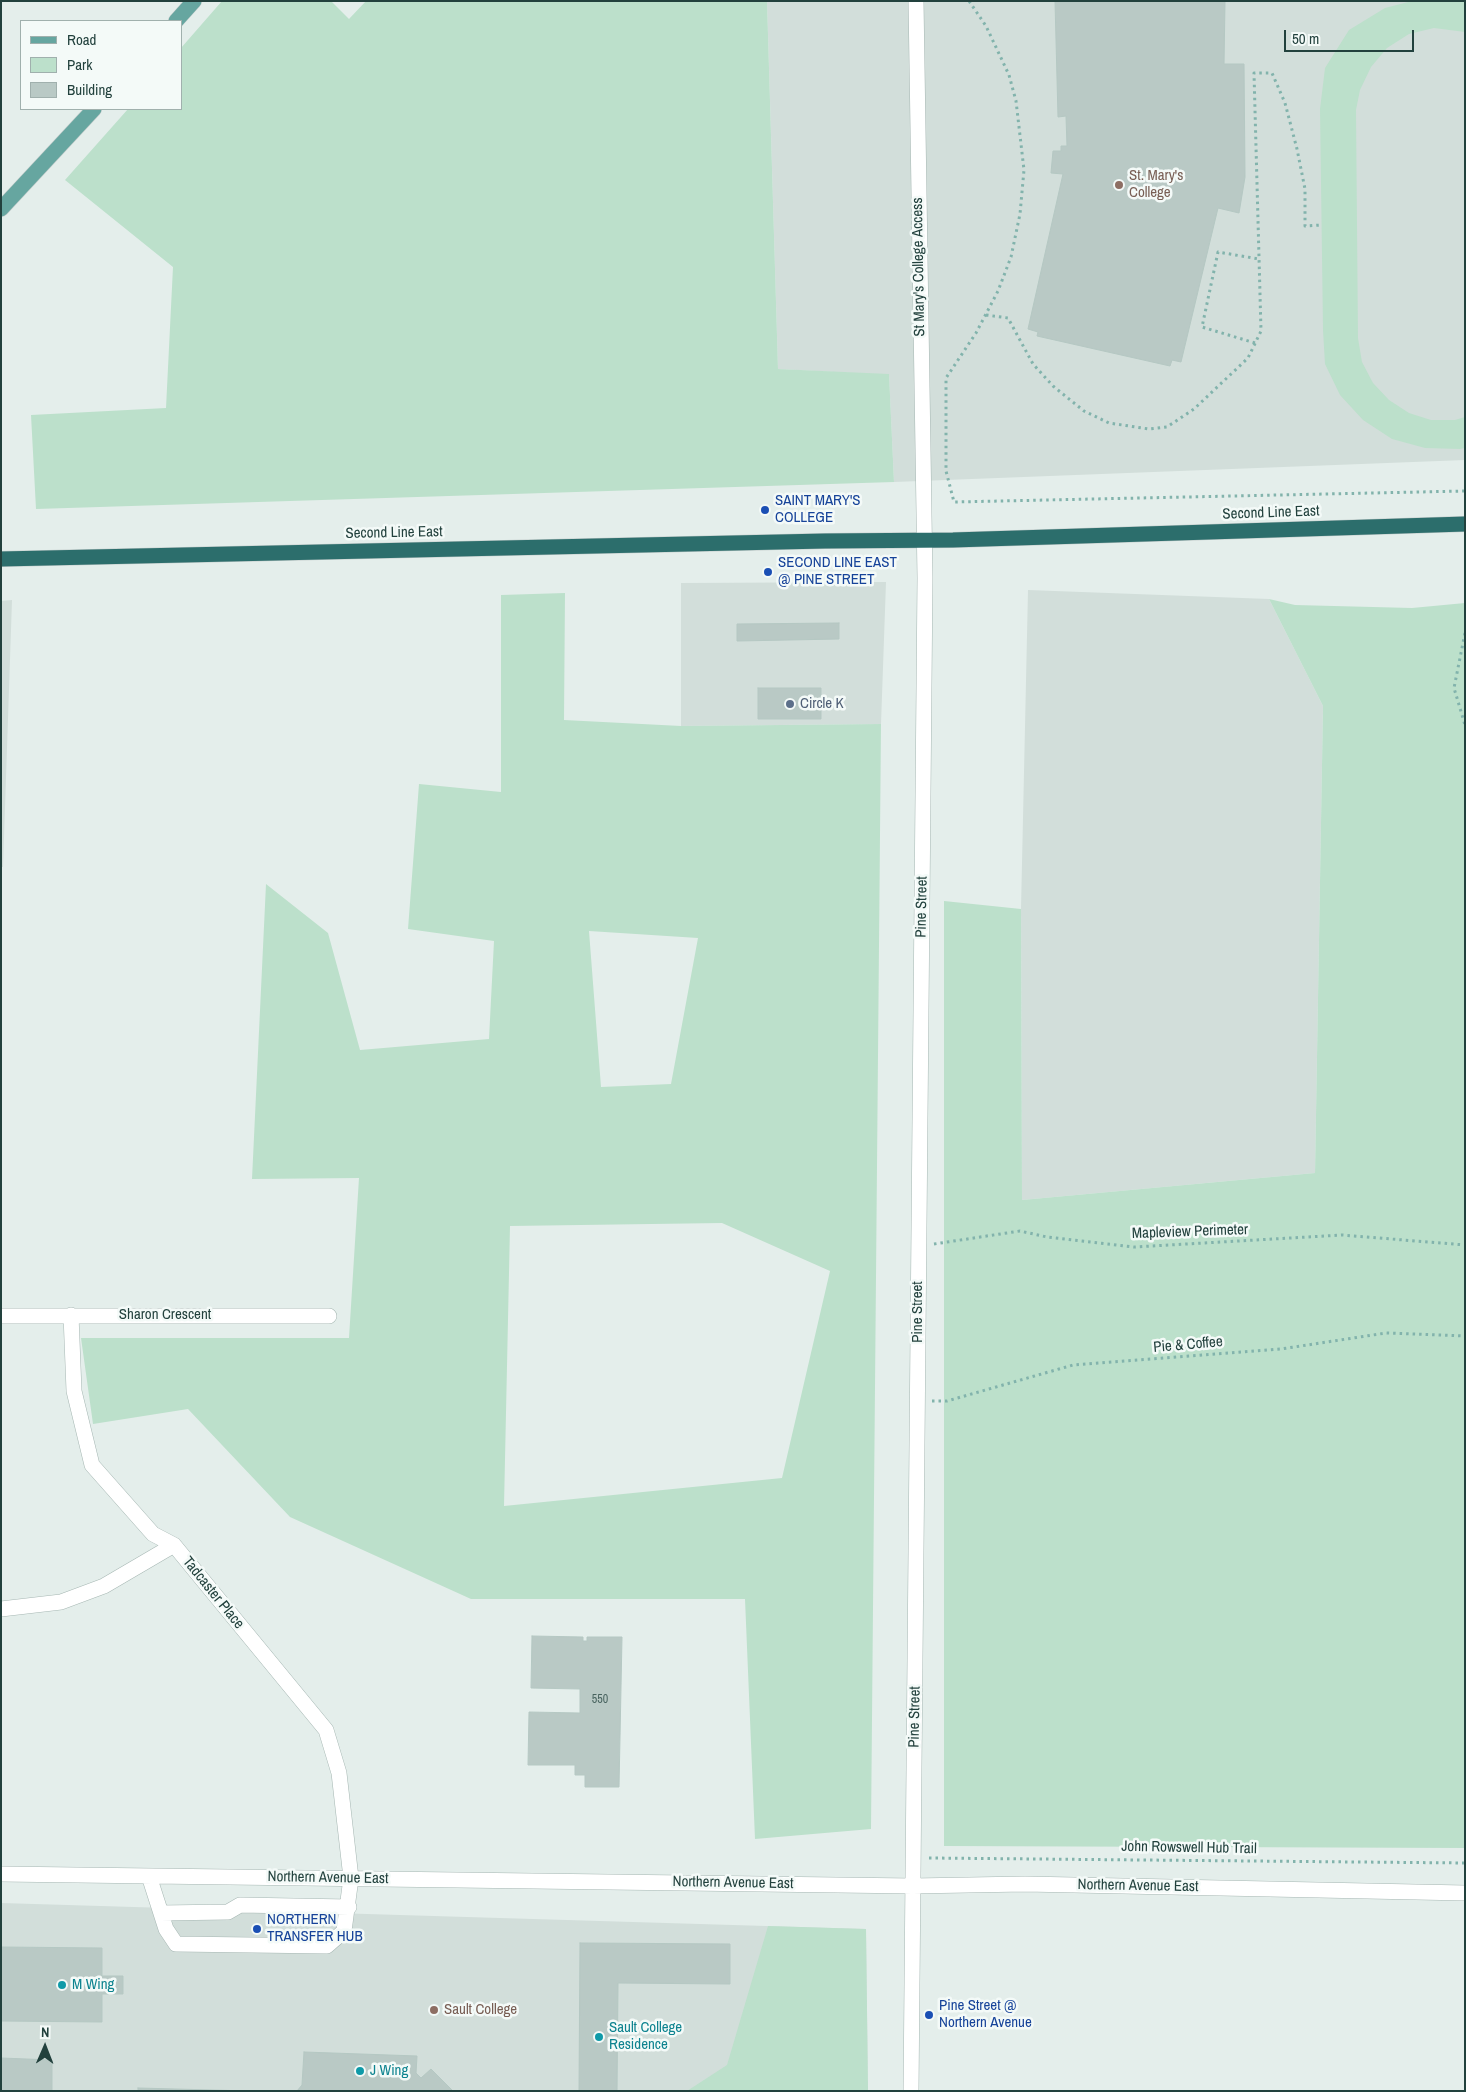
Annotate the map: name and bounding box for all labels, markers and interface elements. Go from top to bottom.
legend [20,20,182,110]
scale bar [1286,20,1416,52]
text: 50 m [1292,28,1319,49]
text: Road [67,29,96,50]
text: Park [67,54,92,75]
text: Building [67,79,112,100]
place label: St. Mary's College [1129,167,1183,202]
marker: St. Mary's College [1113,179,1125,191]
street label: St Mary's College Access [909,197,929,337]
place label: SAINT MARY'S COLLEGE [775,492,861,527]
street label: Second Line East [1222,502,1320,524]
marker: SAINT MARY'S COLLEGE [759,504,771,516]
street label: Second Line East [345,523,443,543]
place label: SECOND LINE EAST @ PINE STREET [778,554,897,589]
marker: SECOND LINE EAST @ PINE STREET [762,566,774,578]
place label: Circle K [800,695,844,713]
marker: Circle K [784,698,796,710]
street label: Pine Street [912,876,932,938]
street label: Mapleview Perimeter [1132,1221,1248,1243]
street label: Pine Street [909,1281,927,1343]
street label: Sharon Crescent [119,1306,211,1324]
street label: Pie & Coffee [1153,1333,1223,1357]
street label: Tadcaster Place [178,1553,248,1633]
street label: Pine Street [905,1686,925,1748]
house number: 550 [592,1693,608,1707]
street label: John Rowswell Hub Trail [1121,1838,1257,1858]
street label: Northern Avenue East [267,1868,389,1888]
street label: Northern Avenue East [672,1873,794,1893]
street label: Northern Avenue East [1077,1876,1199,1896]
place label: NORTHERN TRANSFER HUB [267,1911,363,1946]
marker: NORTHERN TRANSFER HUB [251,1923,263,1935]
place label: M Wing [72,1976,114,1994]
marker: M Wing [56,1979,68,1991]
place label: Pine Street @ Northern Avenue [939,1997,1032,2032]
place label: Sault College [444,2001,517,2019]
marker: Sault College [428,2004,440,2016]
marker: Pine Street @ Northern Avenue [923,2009,935,2021]
place label: Sault College Residence [609,2019,682,2054]
north arrow [20,2022,70,2072]
text: N [41,2023,50,2041]
marker: Sault College Residence [593,2031,605,2043]
place label: J Wing [370,2062,408,2080]
marker: J Wing [354,2065,366,2077]

